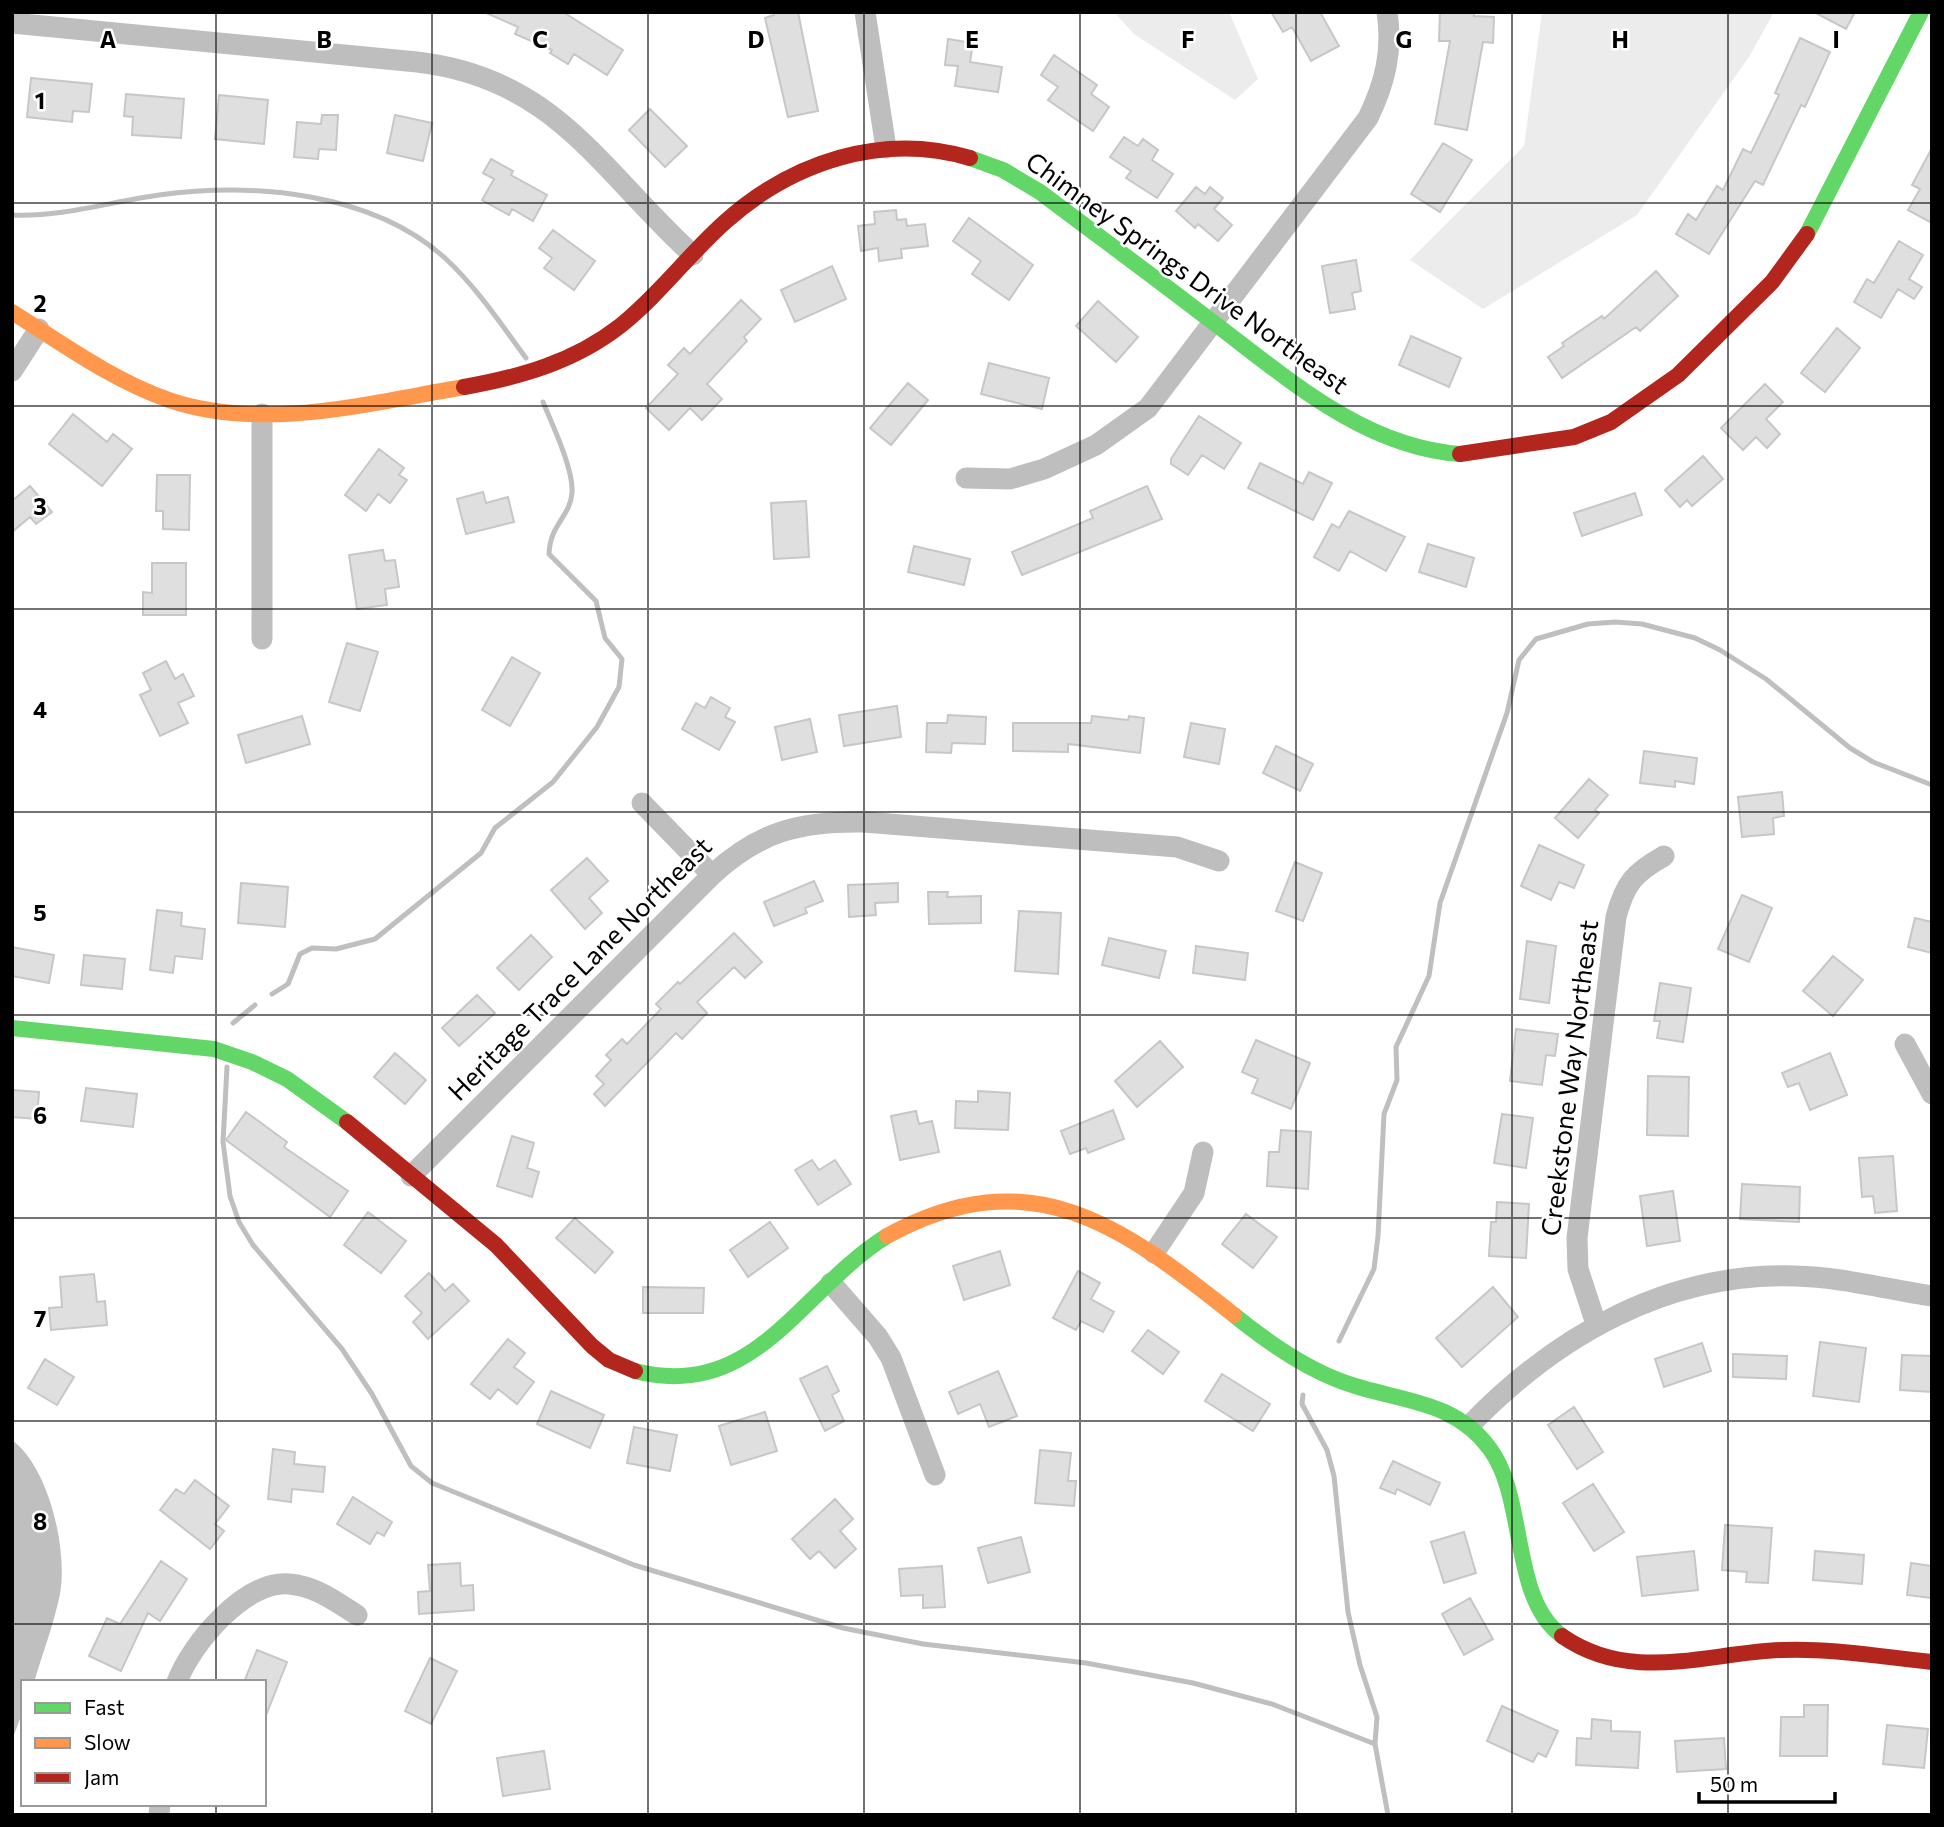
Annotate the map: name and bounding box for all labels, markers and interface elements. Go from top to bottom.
text: A [100,25,117,53]
text: B [316,25,332,53]
text: C [532,25,548,53]
text: D [748,25,765,53]
text: E [965,25,979,53]
text: F [1181,25,1195,53]
text: G [1396,25,1412,53]
text: H [1611,25,1629,53]
text: I [1832,25,1840,53]
text: 1 [35,86,45,114]
street label: Chimney Springs Drive Northeast [1021,144,1355,399]
text: 2 [33,289,47,317]
text: 3 [33,492,47,520]
text: 4 [33,695,47,723]
street label: Heritage Trace Lane Northeast [441,830,717,1106]
text: 5 [33,898,47,926]
street label: Creekstone Way Northeast [1534,918,1603,1238]
text: 6 [33,1101,47,1129]
text: 7 [34,1304,46,1332]
text: 8 [33,1507,47,1535]
legend [21,1680,266,1806]
text: Fast [84,1694,125,1719]
text: Slow [84,1729,131,1754]
scale bar [1699,1760,1836,1804]
text: Jam [84,1764,119,1789]
text: 50 m [1710,1771,1758,1796]

